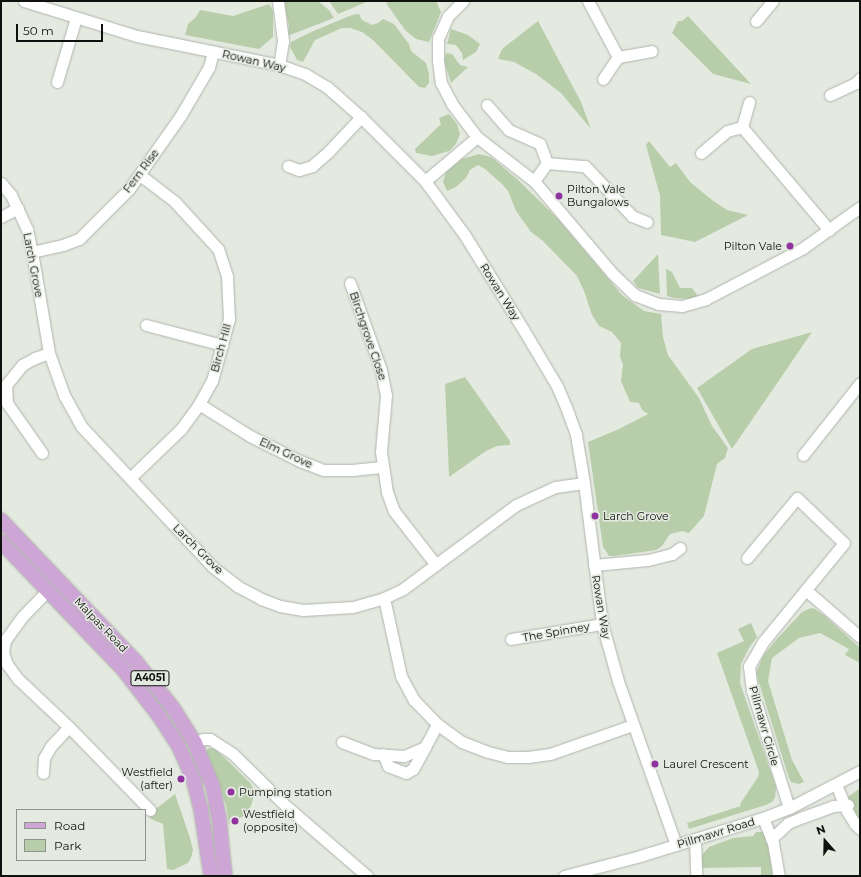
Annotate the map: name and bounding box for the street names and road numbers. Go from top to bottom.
street label: Rowan Way [221,47,287,75]
street label: Fern Rise [120,147,162,195]
street label: Larch Grove [20,232,46,298]
street label: Rowan Way [477,261,523,323]
street label: Birchgrove Close [347,290,389,382]
street label: Birch Hill [208,322,234,374]
street label: Elm Grove [257,435,315,471]
street label: Larch Grove [170,521,226,577]
street label: Rowan Way [589,574,613,640]
street label: Malpas Road [72,595,130,655]
street label: The Spinney [521,620,591,644]
road number: A4051 [130,670,170,686]
street label: Pillmawr Circle [746,685,782,767]
street label: Pillmawr Road [676,815,756,851]

